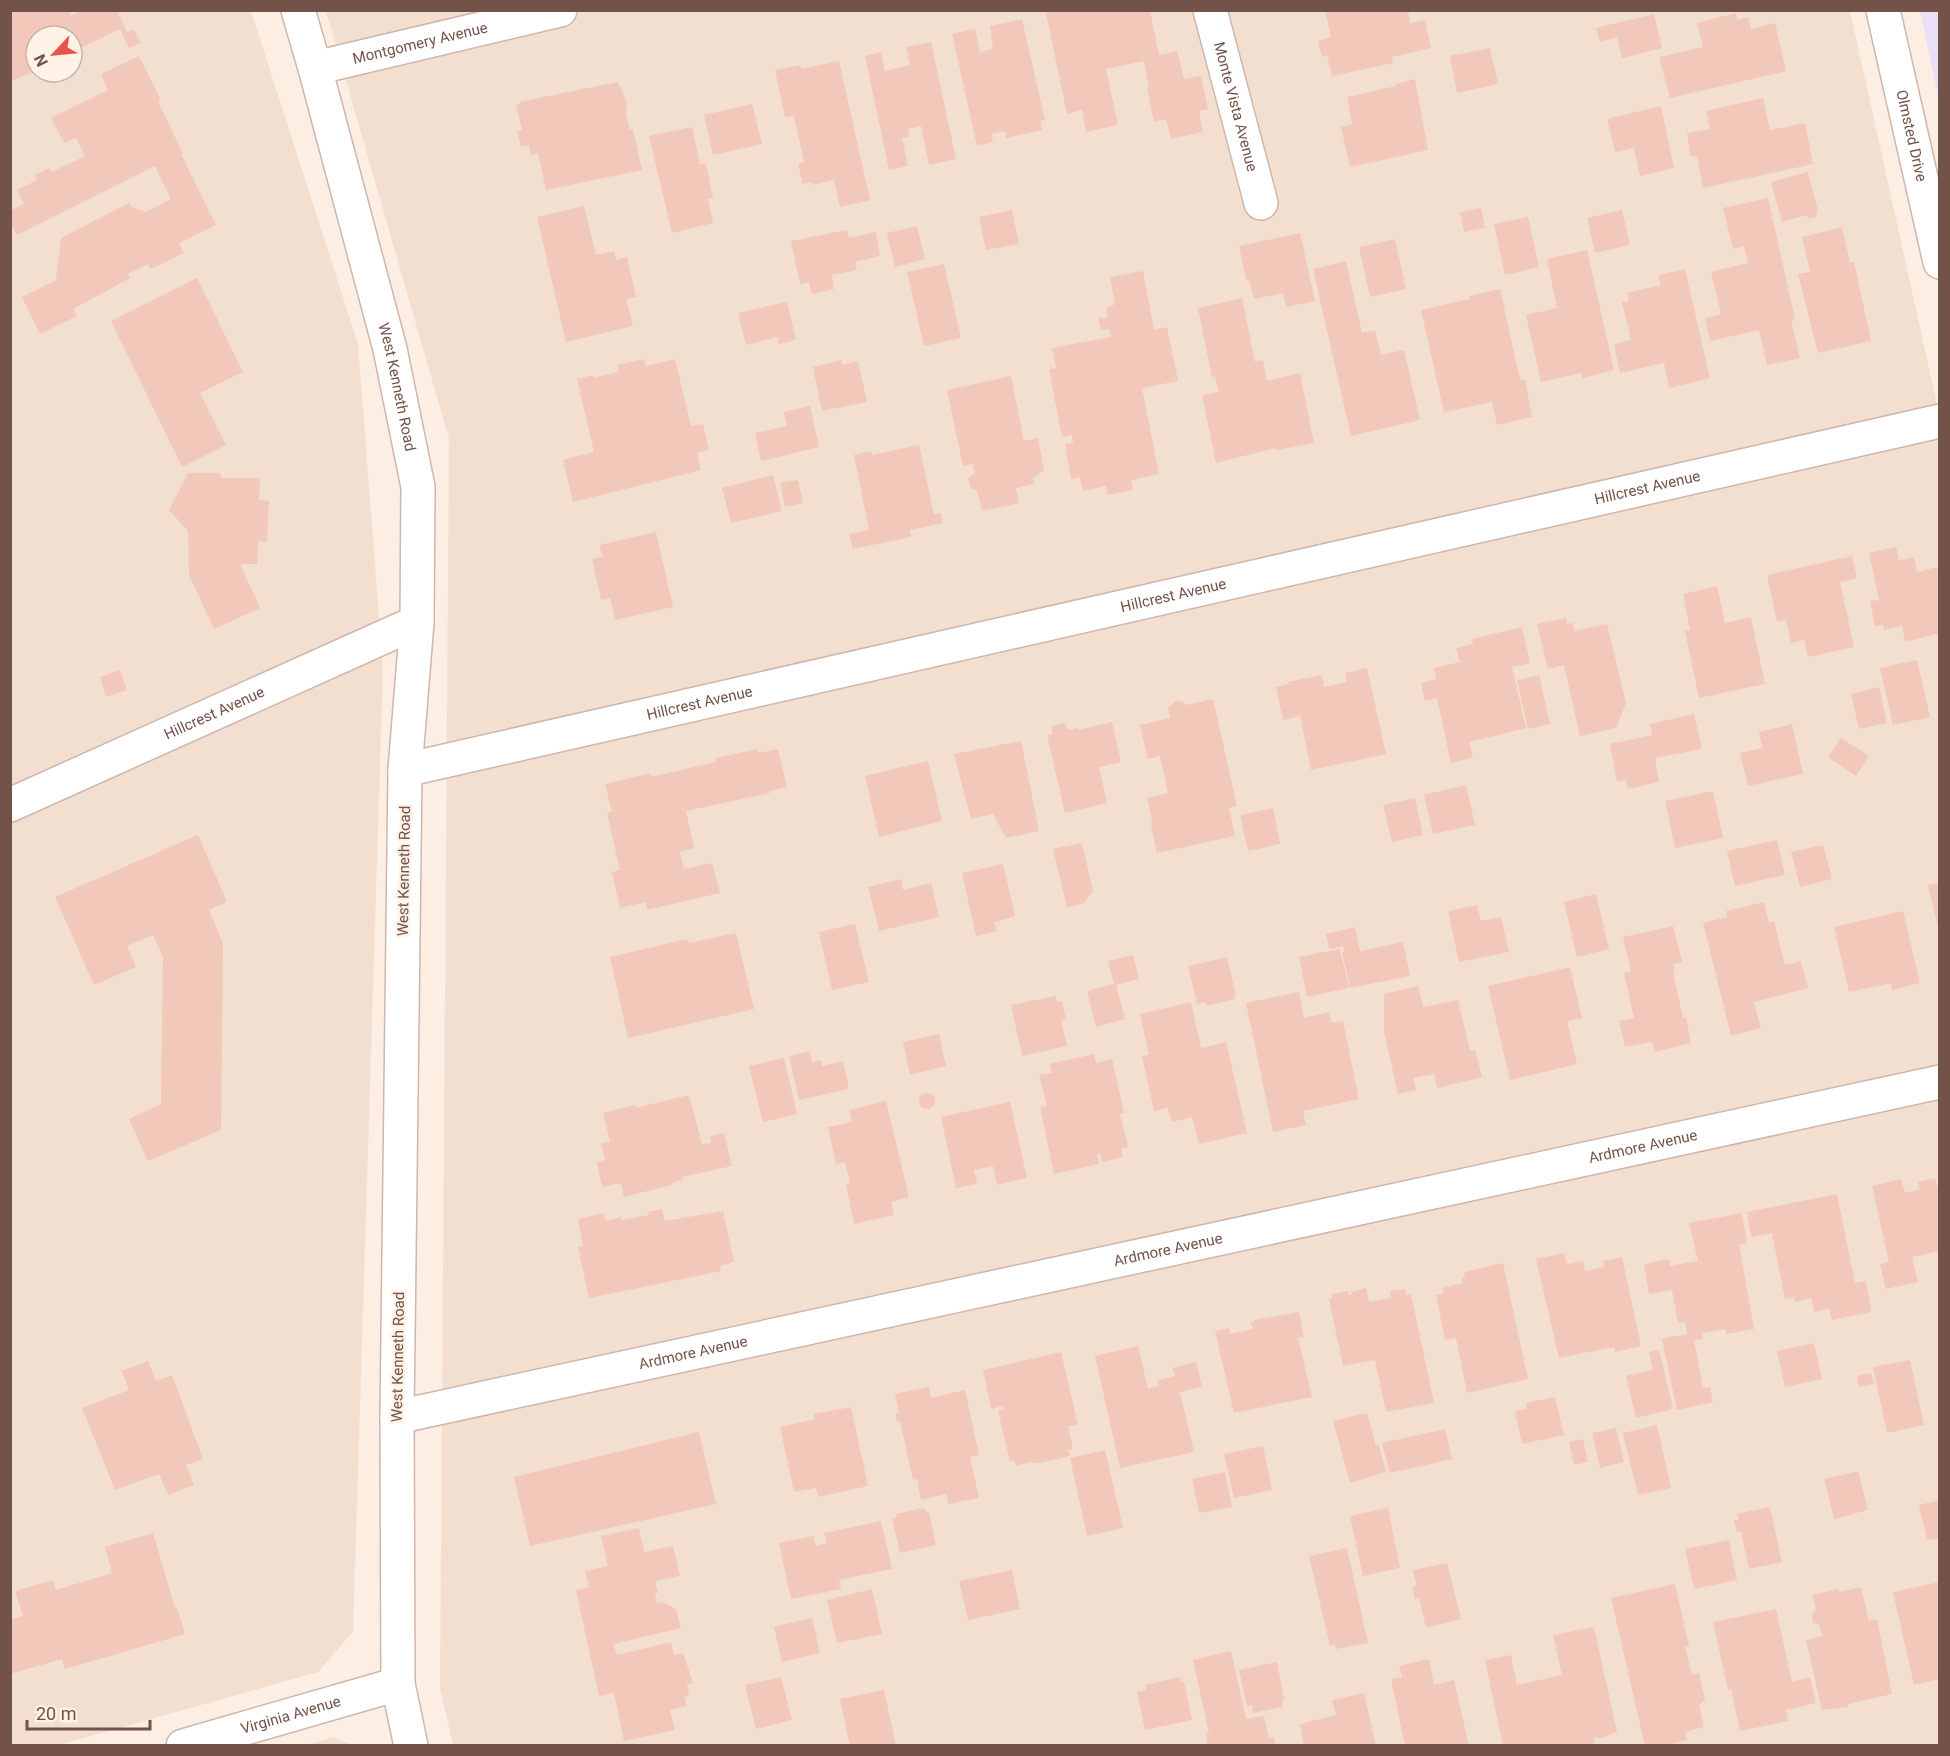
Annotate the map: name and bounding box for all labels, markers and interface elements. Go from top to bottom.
street label: Montgomery Avenue [351,18,489,68]
north arrow [24,24,84,84]
street label: Monte Vista Avenue [1210,40,1261,174]
text: N [30,51,52,70]
street label: Olmsted Drive [1892,88,1931,184]
street label: West Kenneth Road [374,321,420,453]
street label: Hillcrest Avenue [1593,467,1702,508]
street label: Hillcrest Avenue [1119,575,1228,616]
street label: Hillcrest Avenue [645,682,754,724]
street label: Hillcrest Avenue [161,683,267,743]
street label: West Kenneth Road [394,806,414,936]
street label: Ardmore Avenue [1587,1126,1699,1167]
street label: Ardmore Avenue [1112,1229,1224,1270]
street label: West Kenneth Road [388,1292,408,1422]
street label: Ardmore Avenue [637,1332,749,1373]
street label: Virginia Avenue [239,1692,343,1738]
scale bar [27,1693,150,1731]
text: 20 m [36,1703,76,1724]

